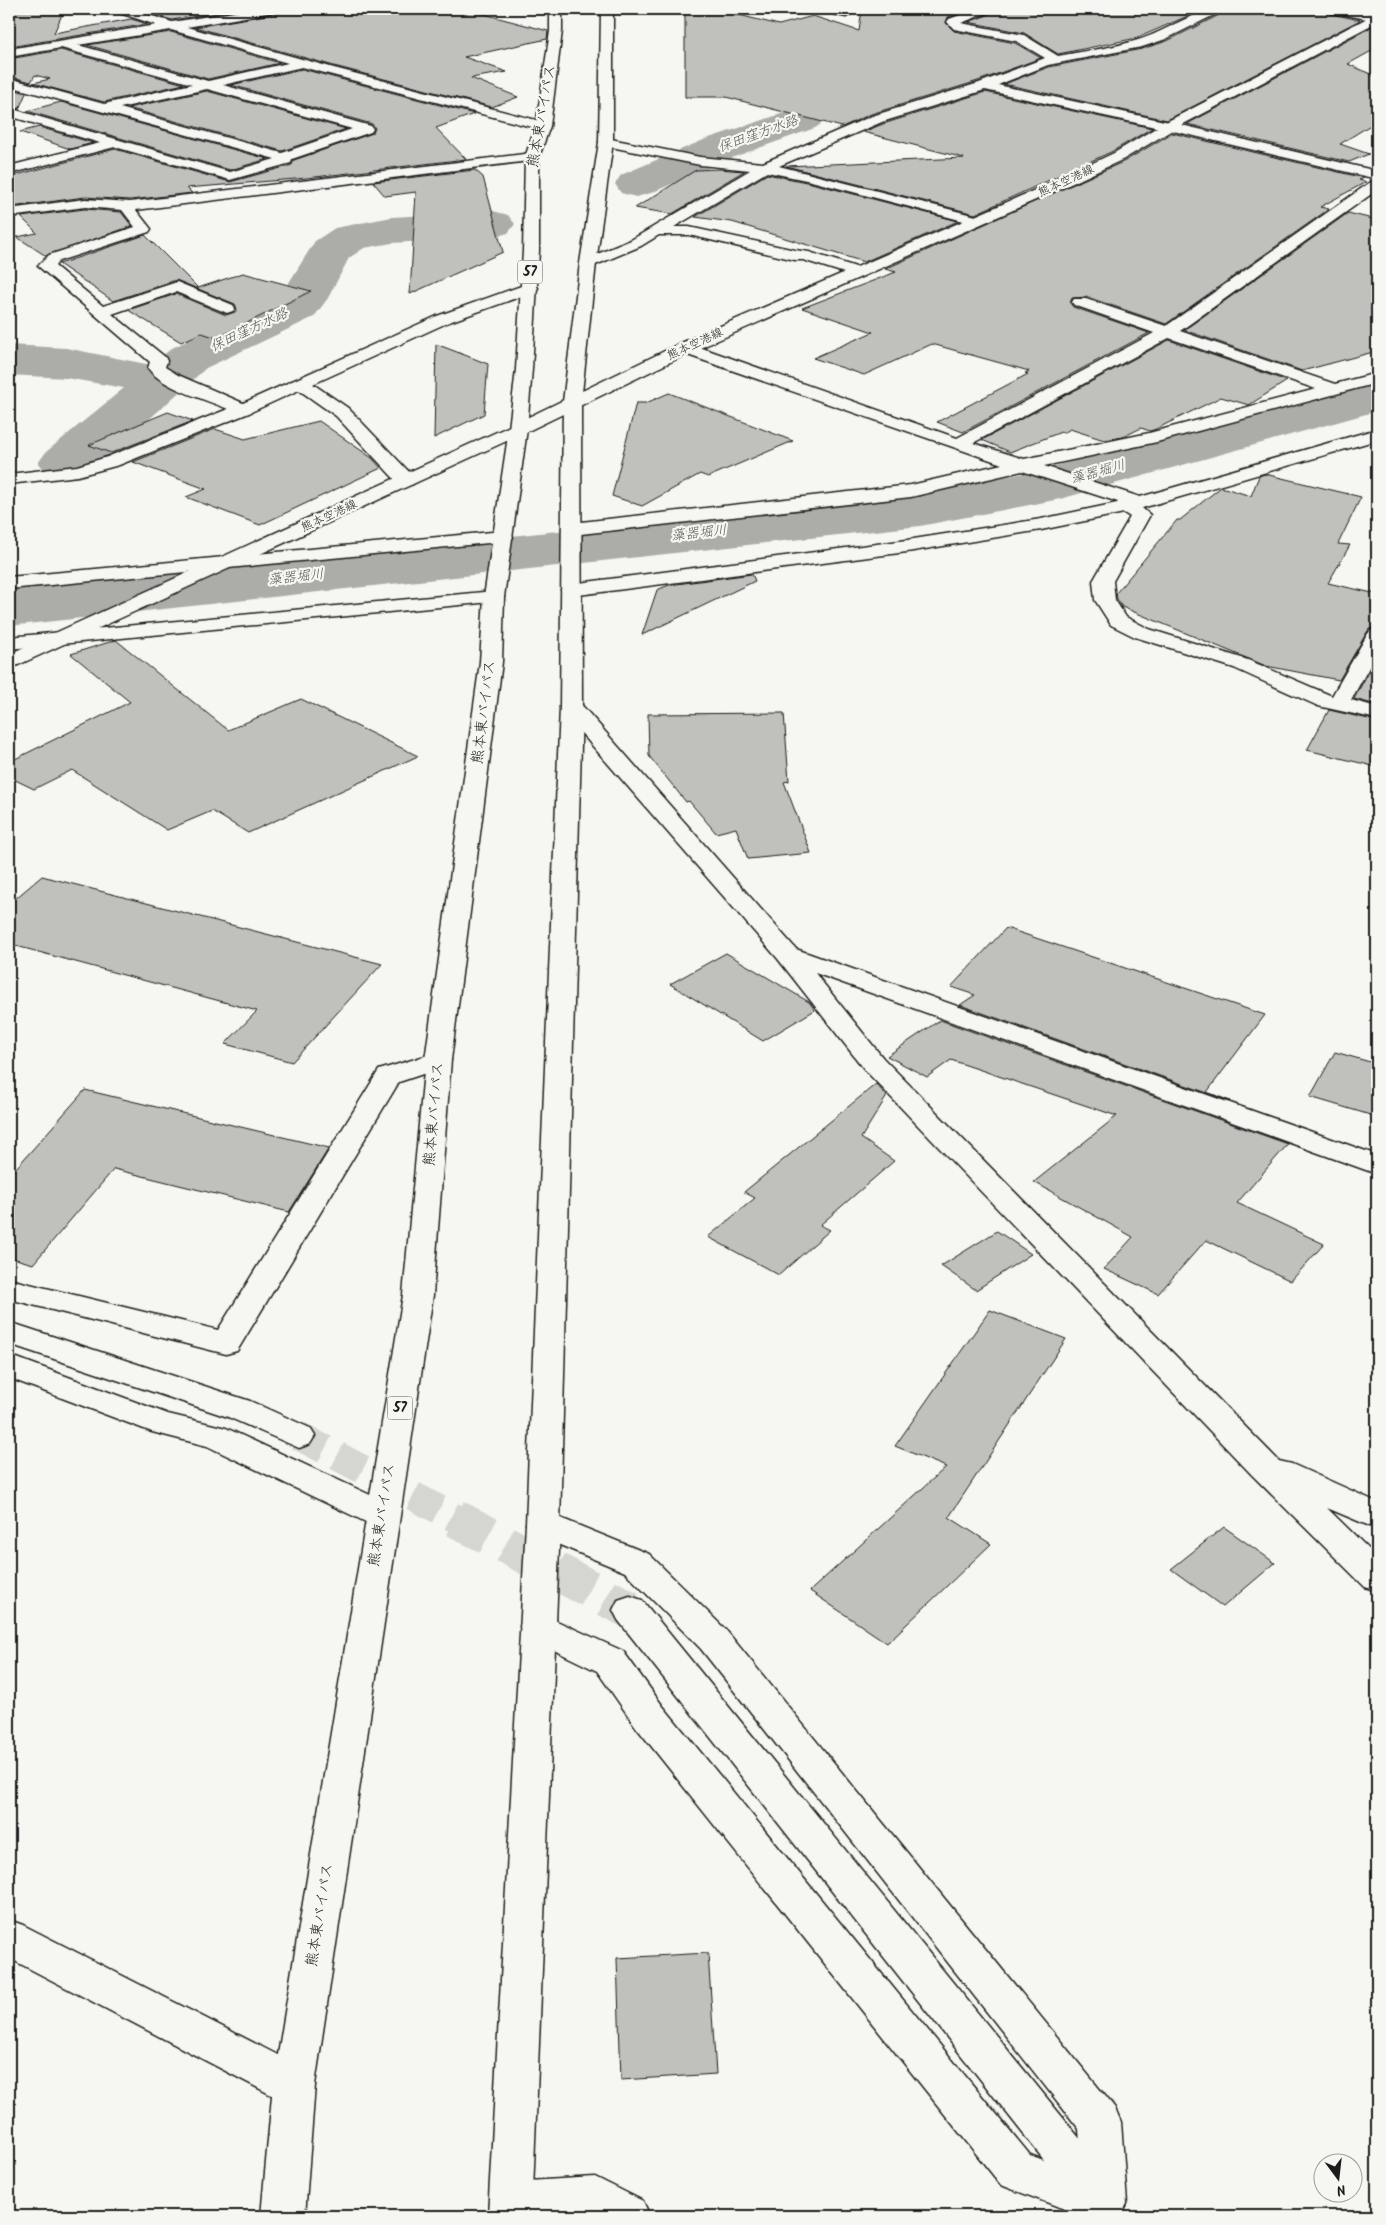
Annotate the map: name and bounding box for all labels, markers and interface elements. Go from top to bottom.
street label: 熊本東バイパス [521,62,563,170]
water label: 保田窪方水路 [715,109,802,159]
street label: 熊本空港線 [1035,160,1097,202]
road number: 57 [518,260,542,284]
water label: 保田窪方水路 [206,302,293,358]
street label: 熊本空港線 [664,323,726,365]
water label: 藻器堀川 [1068,454,1128,490]
street label: 熊本空港線 [298,495,360,537]
water label: 藻器堀川 [670,519,728,547]
water label: 藻器堀川 [267,563,325,591]
street label: 熊本東バイパス [466,659,502,765]
street label: 熊本東バイパス [417,1061,451,1167]
road number: 57 [388,1396,412,1420]
street label: 熊本東バイパス [362,1461,402,1569]
street label: 熊本東バイパス [300,1861,340,1969]
north arrow [1314,2152,1364,2202]
text: N [1334,2178,1348,2201]

